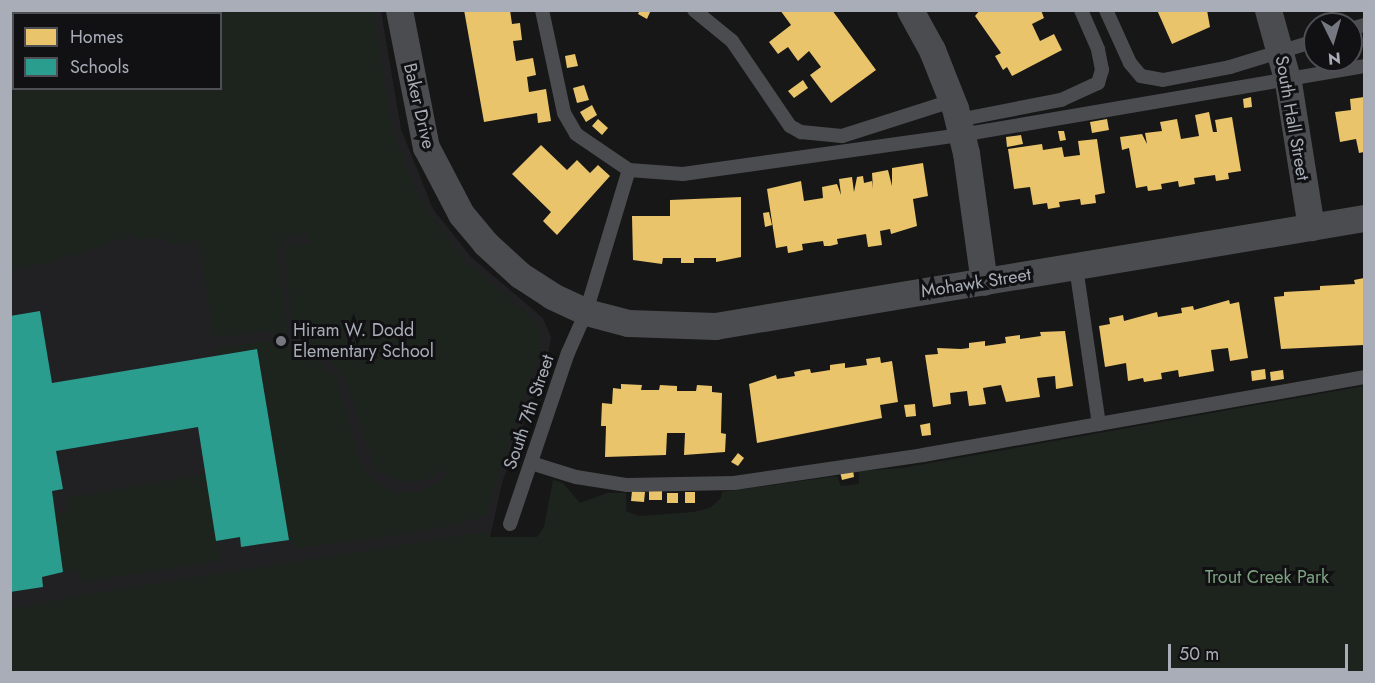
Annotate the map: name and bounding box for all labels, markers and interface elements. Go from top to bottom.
legend [12,12,222,90]
north arrow [1303,12,1363,72]
text: Homes [70,24,123,50]
text: N [1327,46,1342,70]
text: Schools [70,54,129,80]
street label: South Hall Street [1270,54,1314,182]
street label: Baker Drive [399,61,439,151]
street label: Mohawk Street [920,264,1032,302]
place label: Hiram W. Dodd Elementary School [293,320,434,362]
marker: Hiram W. Dodd Elementary School [274,334,288,348]
street label: South 7th Street [499,352,559,472]
park label: Trout Creek Park [1205,566,1329,588]
scale bar [1171,632,1351,670]
text: 50 m [1179,641,1219,667]

